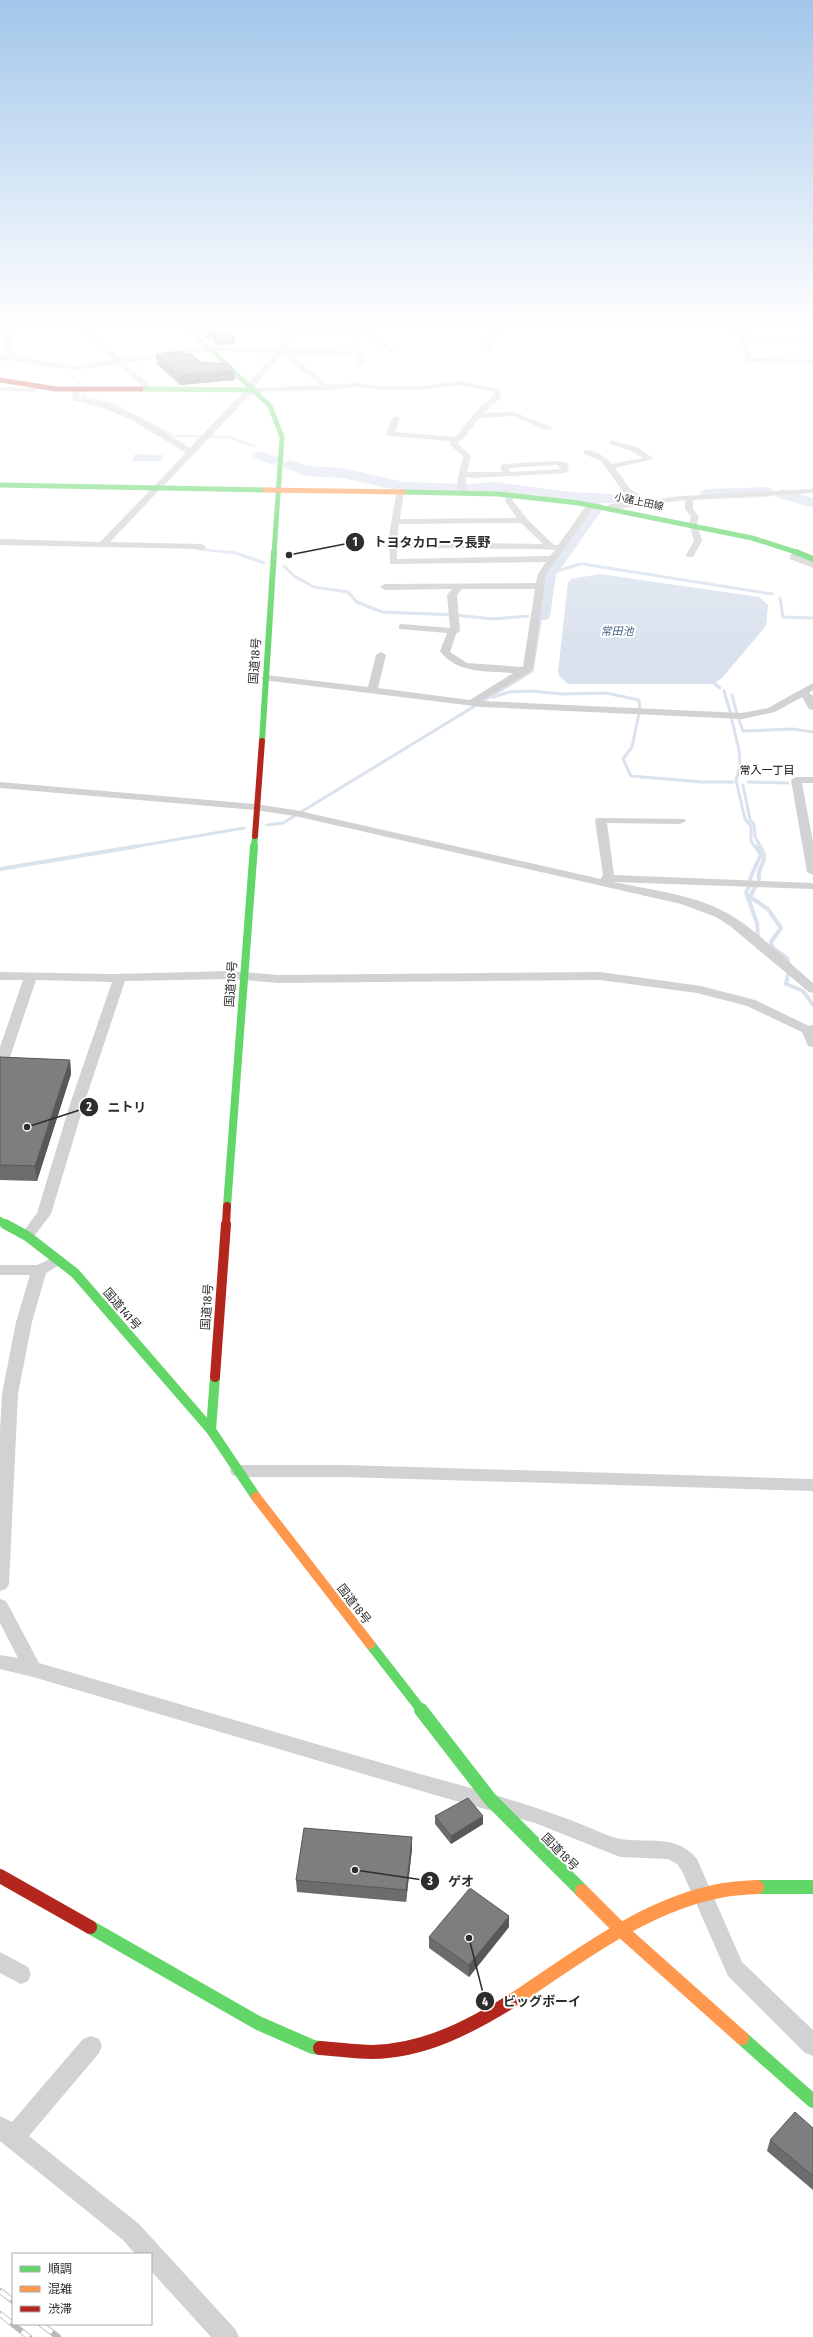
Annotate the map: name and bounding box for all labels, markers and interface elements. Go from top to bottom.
street label: 小諸上田線 [613,491,665,513]
callout: トヨタカローラ長野 [345,530,498,555]
text: 1 [352,535,358,549]
text: トヨタカローラ長野 [373,535,491,550]
water label: 常田池 [601,625,634,638]
street label: 国道18号 [246,637,264,685]
district label: 常入一丁目 [740,764,795,777]
street label: 国道18号 [222,960,240,1008]
callout: ニトリ [79,1095,154,1120]
text: 2 [85,1100,92,1114]
text: ニトリ [107,1100,147,1115]
street label: 国道18号 [198,1283,216,1331]
street label: 国道141号 [100,1285,144,1333]
street label: 国道18号 [334,1581,374,1627]
street label: 国道18号 [539,1831,581,1873]
callout: ゲオ [420,1869,482,1894]
text: 3 [426,1874,433,1888]
text: ゲオ [448,1874,474,1889]
callout: ビッグボーイ [475,1989,589,2014]
text: ビッグボーイ [503,1994,581,2009]
text: 4 [482,1995,488,2009]
legend [12,2253,152,2325]
text: 順調 [48,2262,72,2276]
text: 混雑 [48,2282,72,2296]
text: 渋滞 [48,2302,72,2316]

